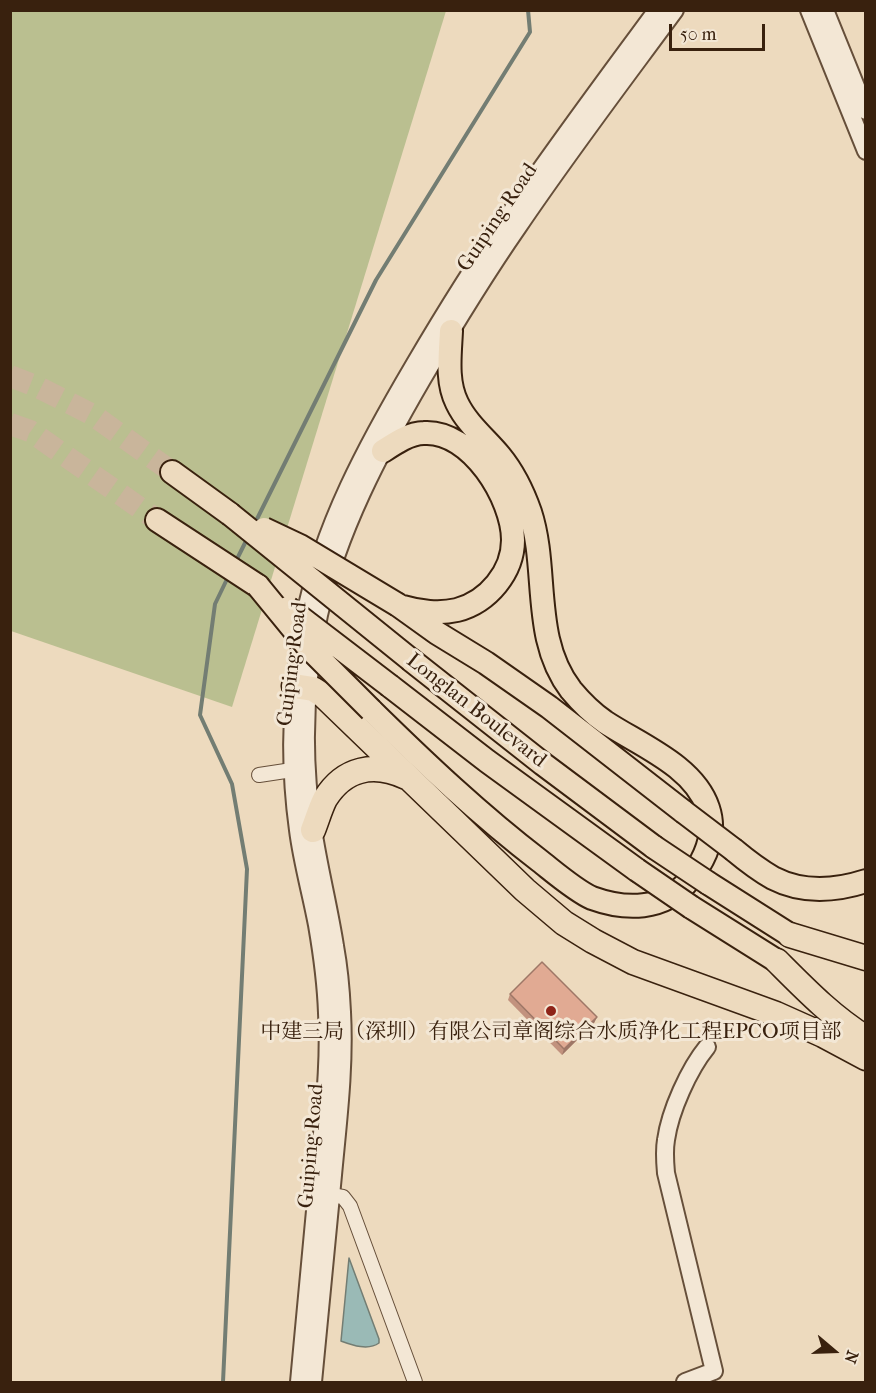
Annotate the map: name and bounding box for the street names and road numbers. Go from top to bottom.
street label: Guiping Road [453,159,543,277]
street label: Guiping Road [273,600,313,728]
street label: Longlan Boulevard [401,648,551,774]
street label: Guiping Road [294,1083,330,1209]

